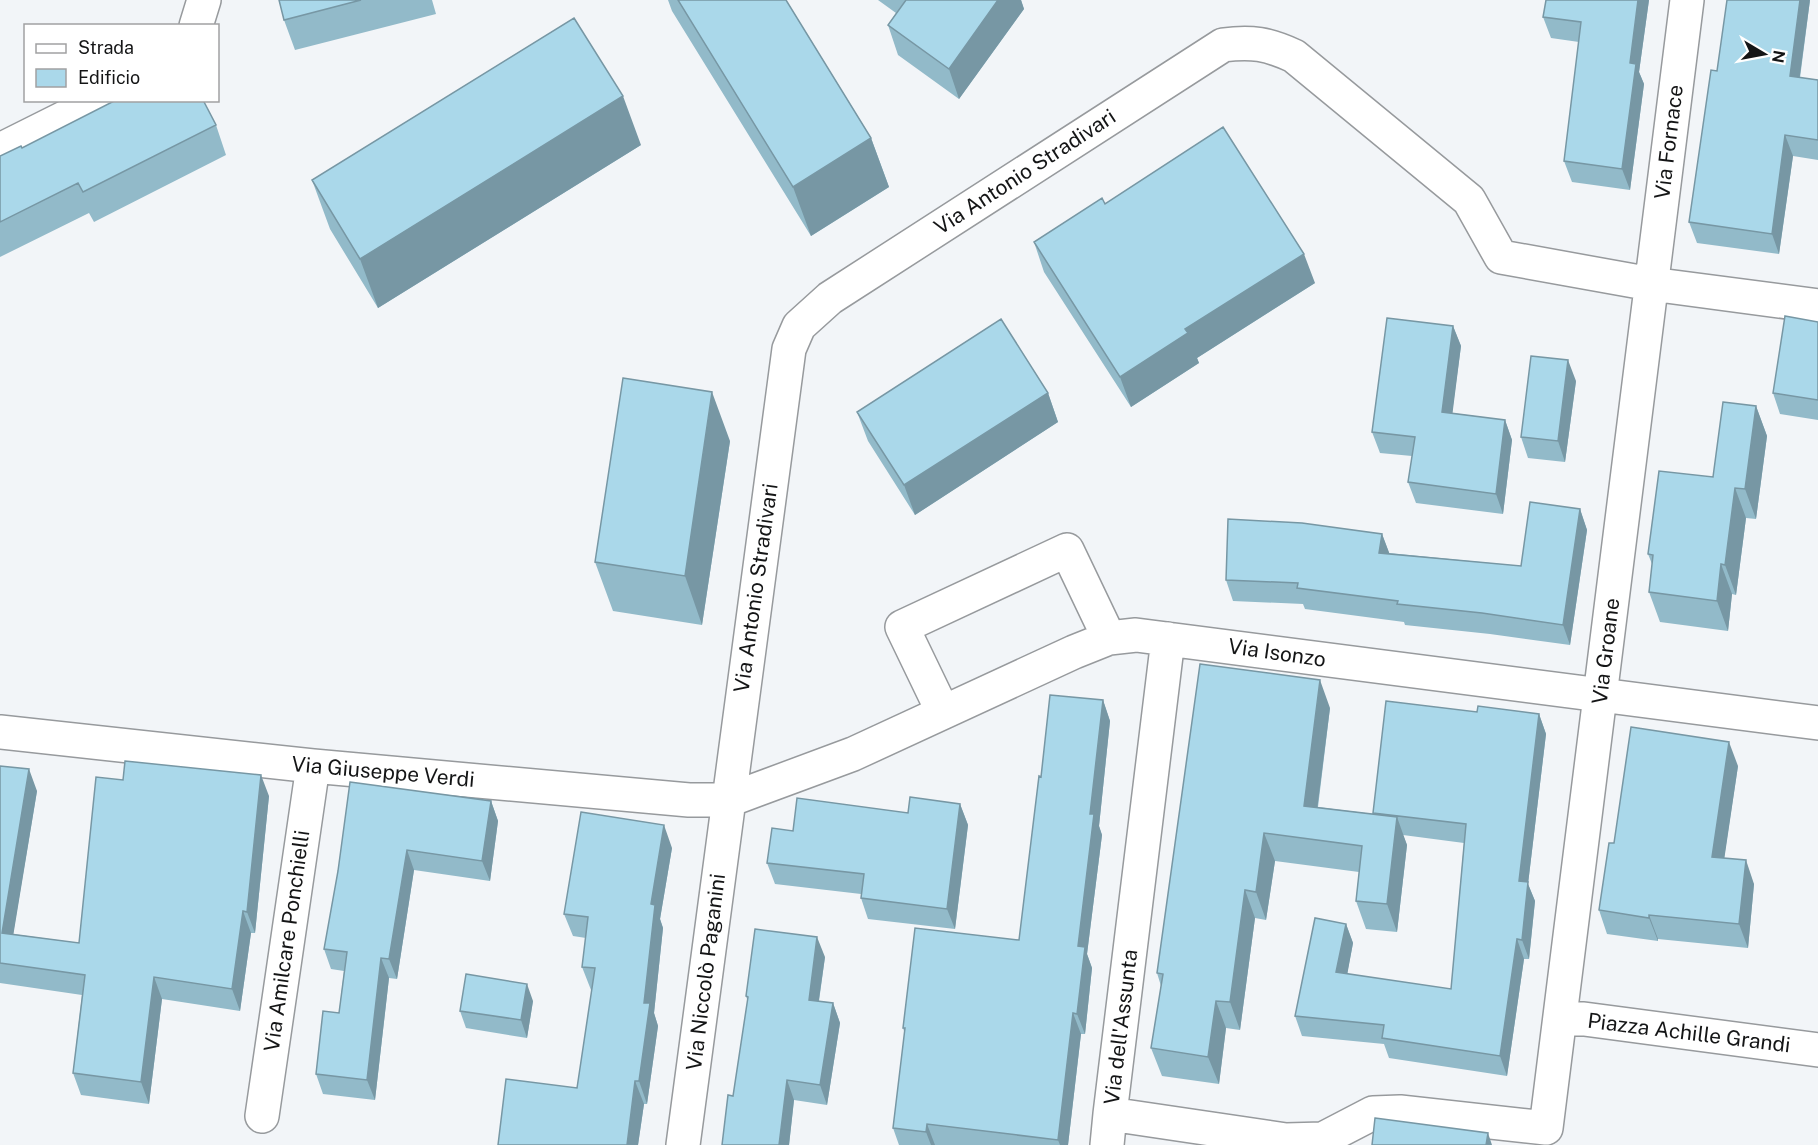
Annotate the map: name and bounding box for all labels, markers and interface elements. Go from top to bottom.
legend [24,24,219,102]
north arrow [1734,24,1794,84]
text: Strada [78,37,134,58]
text: N [1768,49,1789,64]
text: Edificio [78,67,140,88]
street label: Via Fornace [1649,83,1688,201]
street label: Via Antonio Stradivari [929,104,1120,240]
street label: Via Antonio Stradivari [728,482,783,694]
street label: Via Groane [1587,596,1624,705]
street label: Via Isonzo [1227,633,1328,672]
street label: Via Giuseppe Verdi [290,751,476,792]
street label: Via Amilcare Ponchielli [259,829,314,1053]
street label: Via Niccolò Paganini [681,872,730,1072]
street label: Via dell'Assunta [1099,948,1142,1106]
street label: Piazza Achille Grandi [1586,1008,1792,1057]

